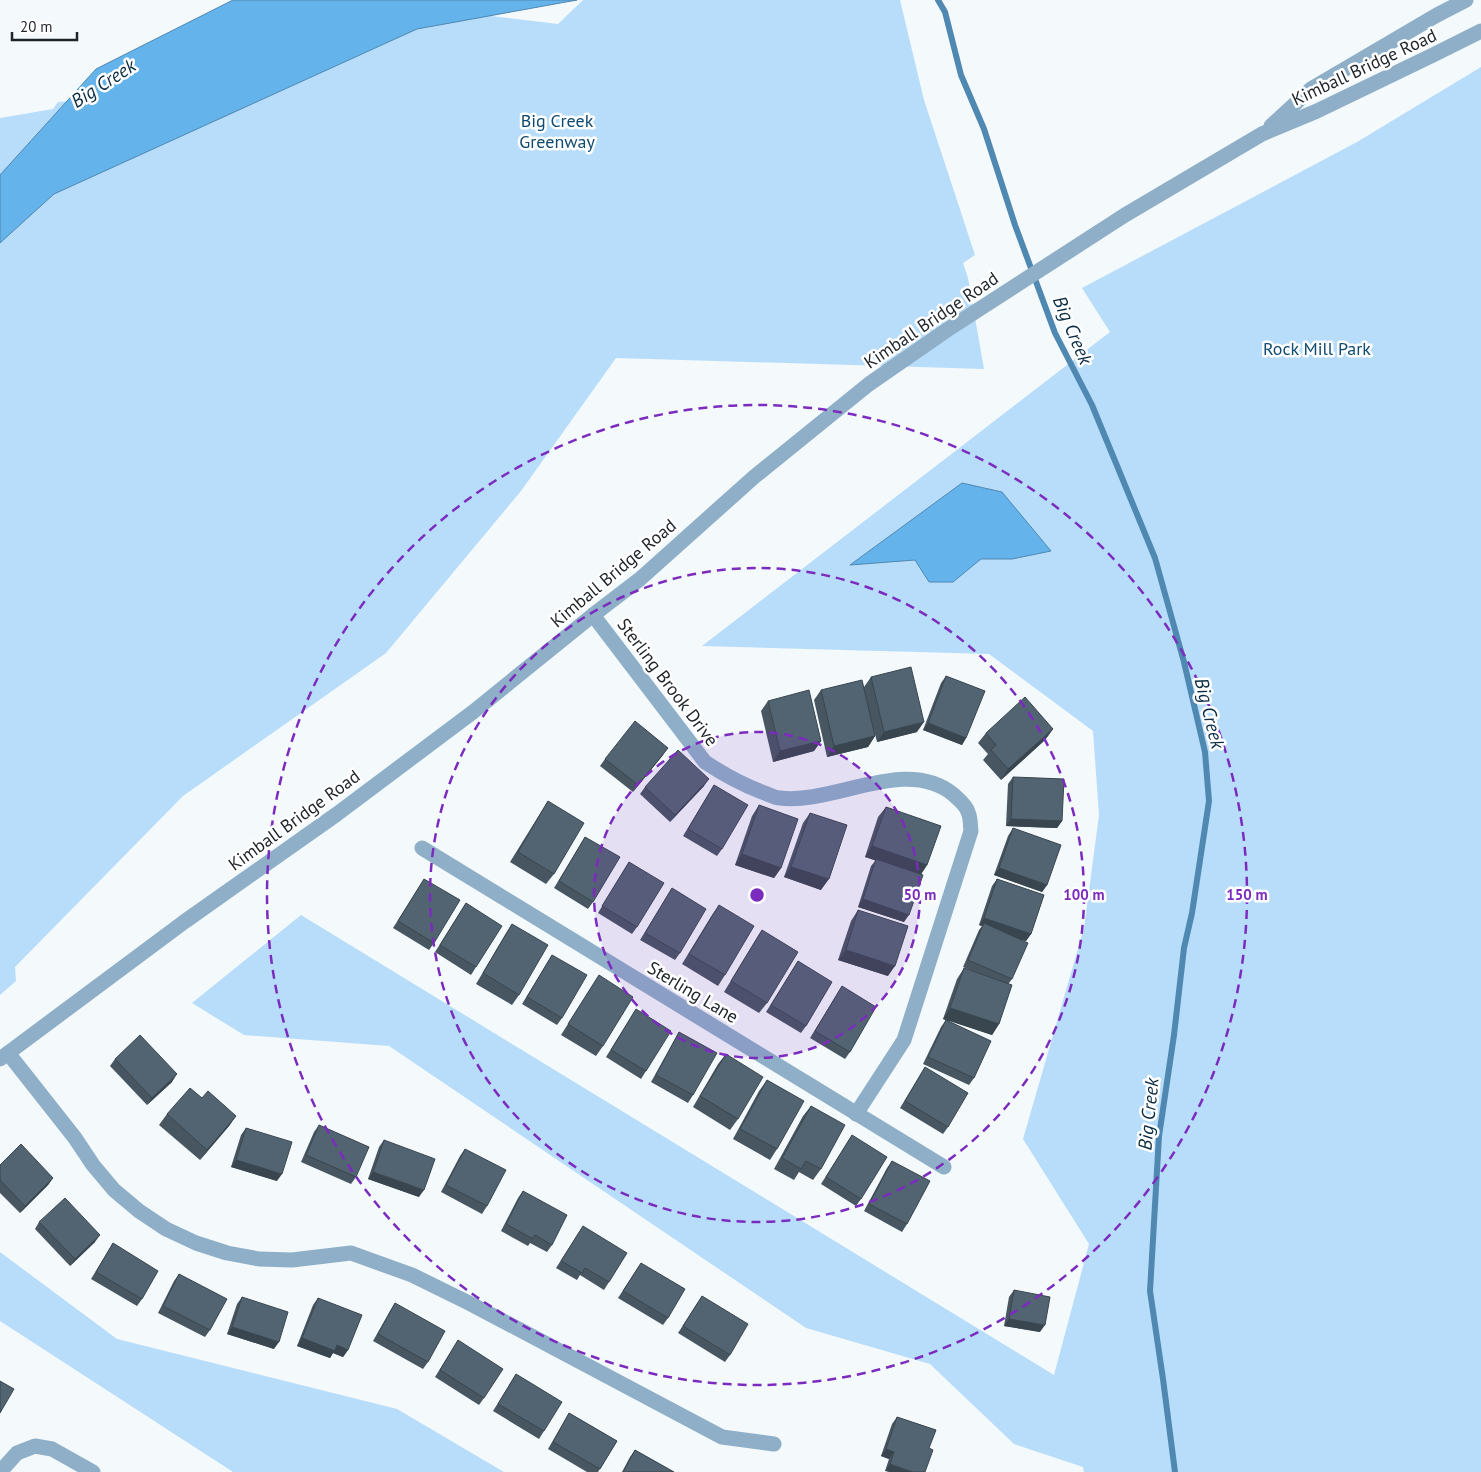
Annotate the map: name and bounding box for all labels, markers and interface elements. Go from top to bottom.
scale bar [12,10,78,42]
text: 20 m [20,17,53,36]
street label: Kimball Bridge Road [1288,23,1440,111]
water label: Big Creek [66,52,141,113]
park label: Big Creek Greenway [519,109,595,153]
street label: Kimball Bridge Road [859,266,1003,374]
water label: Big Creek [1048,292,1099,369]
park label: Rock Mill Park [1263,337,1371,360]
street label: Kimball Bridge Road [545,514,681,632]
street label: Sterling Brook Drive [612,613,724,751]
water label: Big Creek [1190,675,1231,752]
street label: Kimball Bridge Road [224,764,364,876]
text: 50 m [904,885,936,904]
text: 100 m [1063,885,1105,904]
text: 150 m [1226,885,1268,904]
centre of rings [748,886,766,904]
street label: Sterling Lane [643,956,743,1028]
water label: Big Creek [1132,1075,1164,1151]

